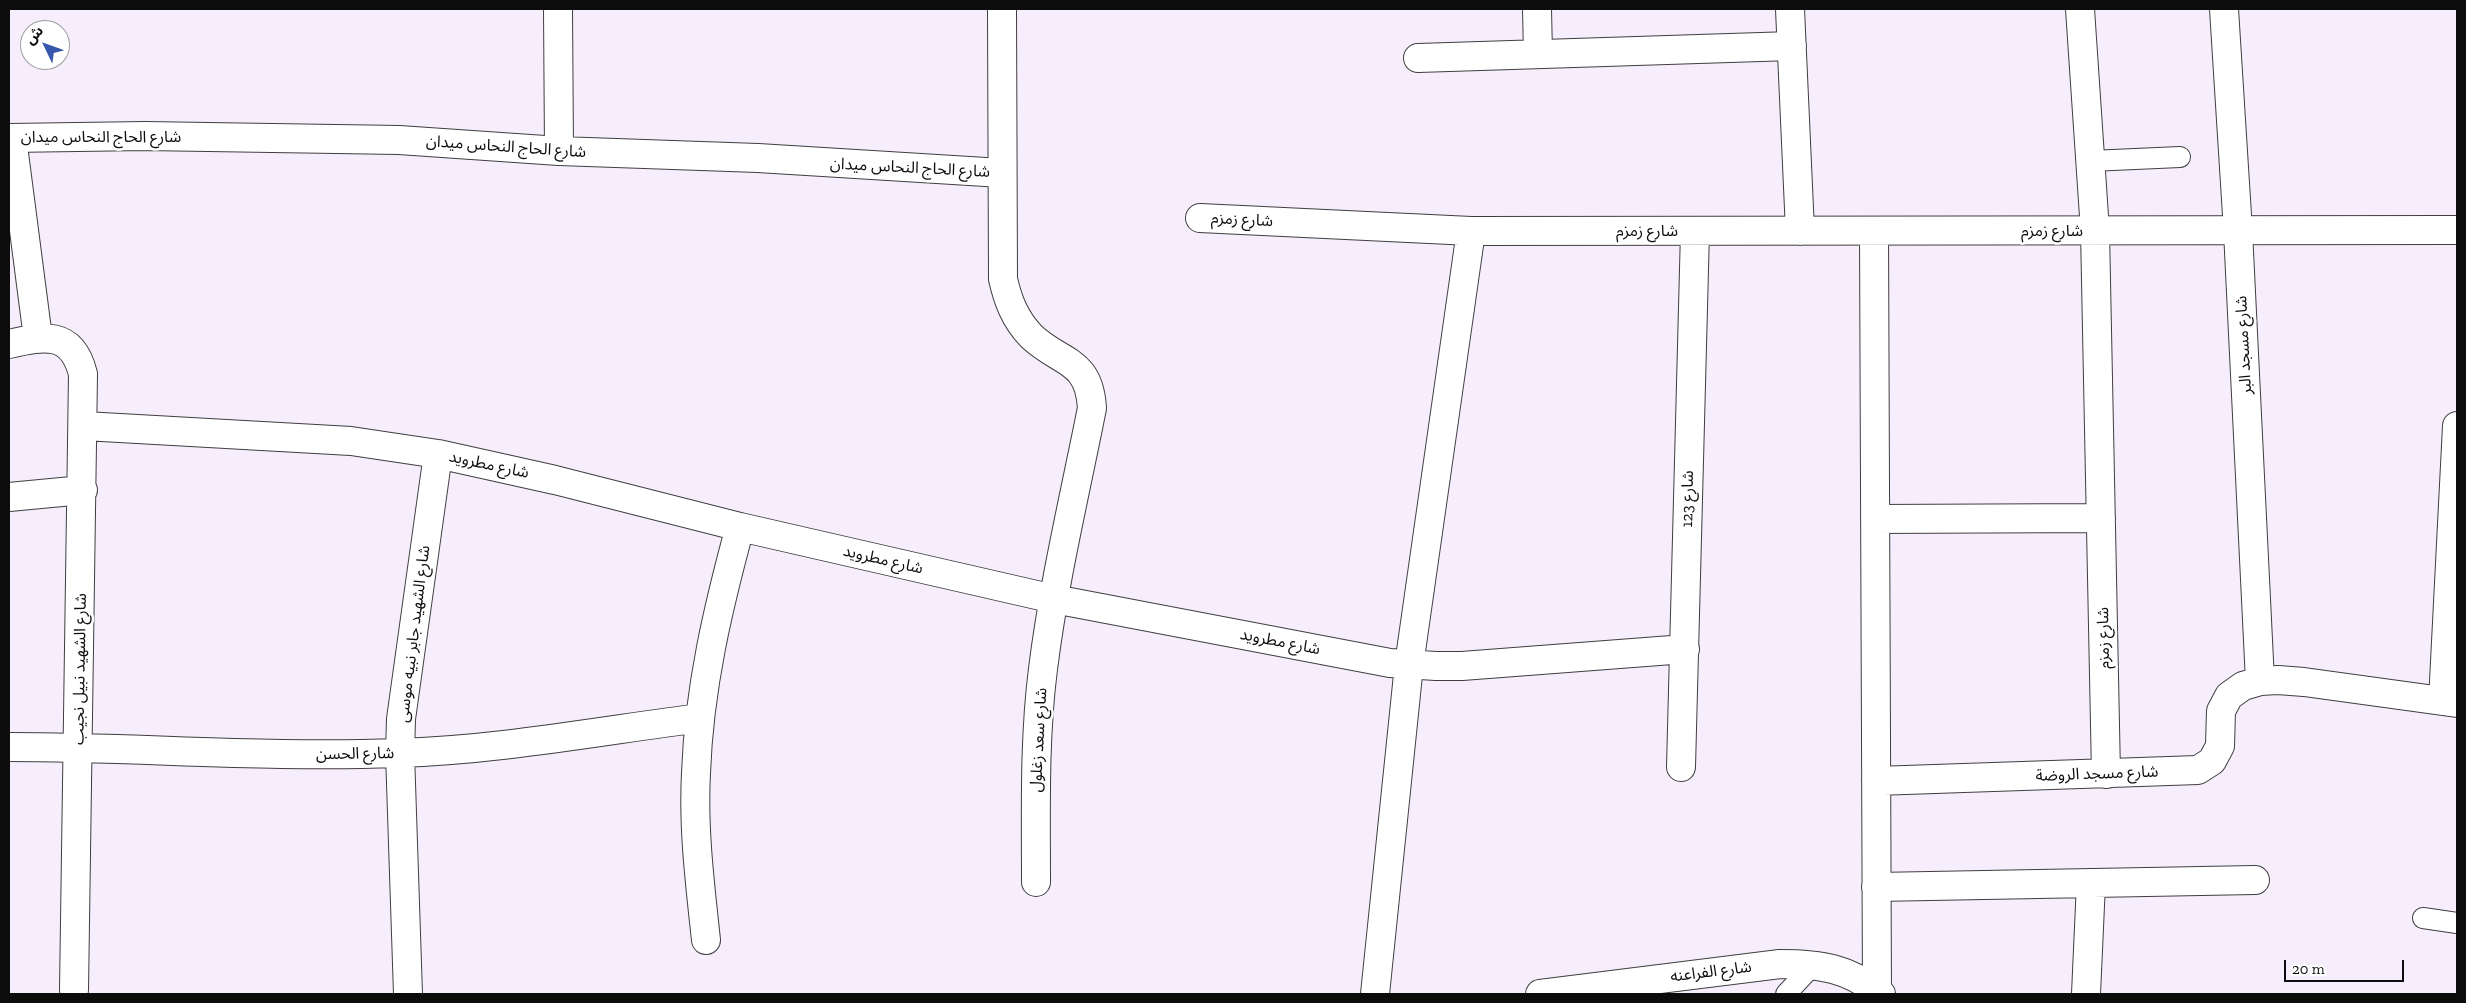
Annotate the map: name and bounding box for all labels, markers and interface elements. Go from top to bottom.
north arrow [20,20,70,70]
text: ش [21,22,47,48]
street label: شارع الحاج النحاس ميدان [21,127,181,147]
street label: شارع الحاج النحاس ميدان [425,132,587,162]
street label: شارع الحاج النحاس ميدان [829,154,991,182]
street label: شارع زمزم [1211,209,1273,231]
street label: شارع زمزم [1616,221,1678,241]
street label: شارع زمزم [2021,221,2083,241]
street label: شارع مسجد البر [2232,295,2256,395]
street label: شارع مطرويد [447,447,531,483]
street label: شارع 123 [1678,470,1698,528]
street label: شارع مطرويد [841,541,925,579]
street label: شارع الشهيد جابر نبيه موسى [394,544,434,724]
street label: شارع الشهيد نبيل نجيب [69,593,91,745]
street label: شارع زمزم [2094,607,2114,669]
street label: شارع مطرويد [1238,625,1322,659]
street label: شارع سعد زغلول [1027,687,1051,793]
street label: شارع الحسن [316,744,394,764]
street label: شارع مسجد الروضة [2035,762,2159,786]
scale bar [2286,950,2406,982]
street label: شارع الفراعنه [1669,957,1753,987]
text: 20 m [2292,960,2325,978]

